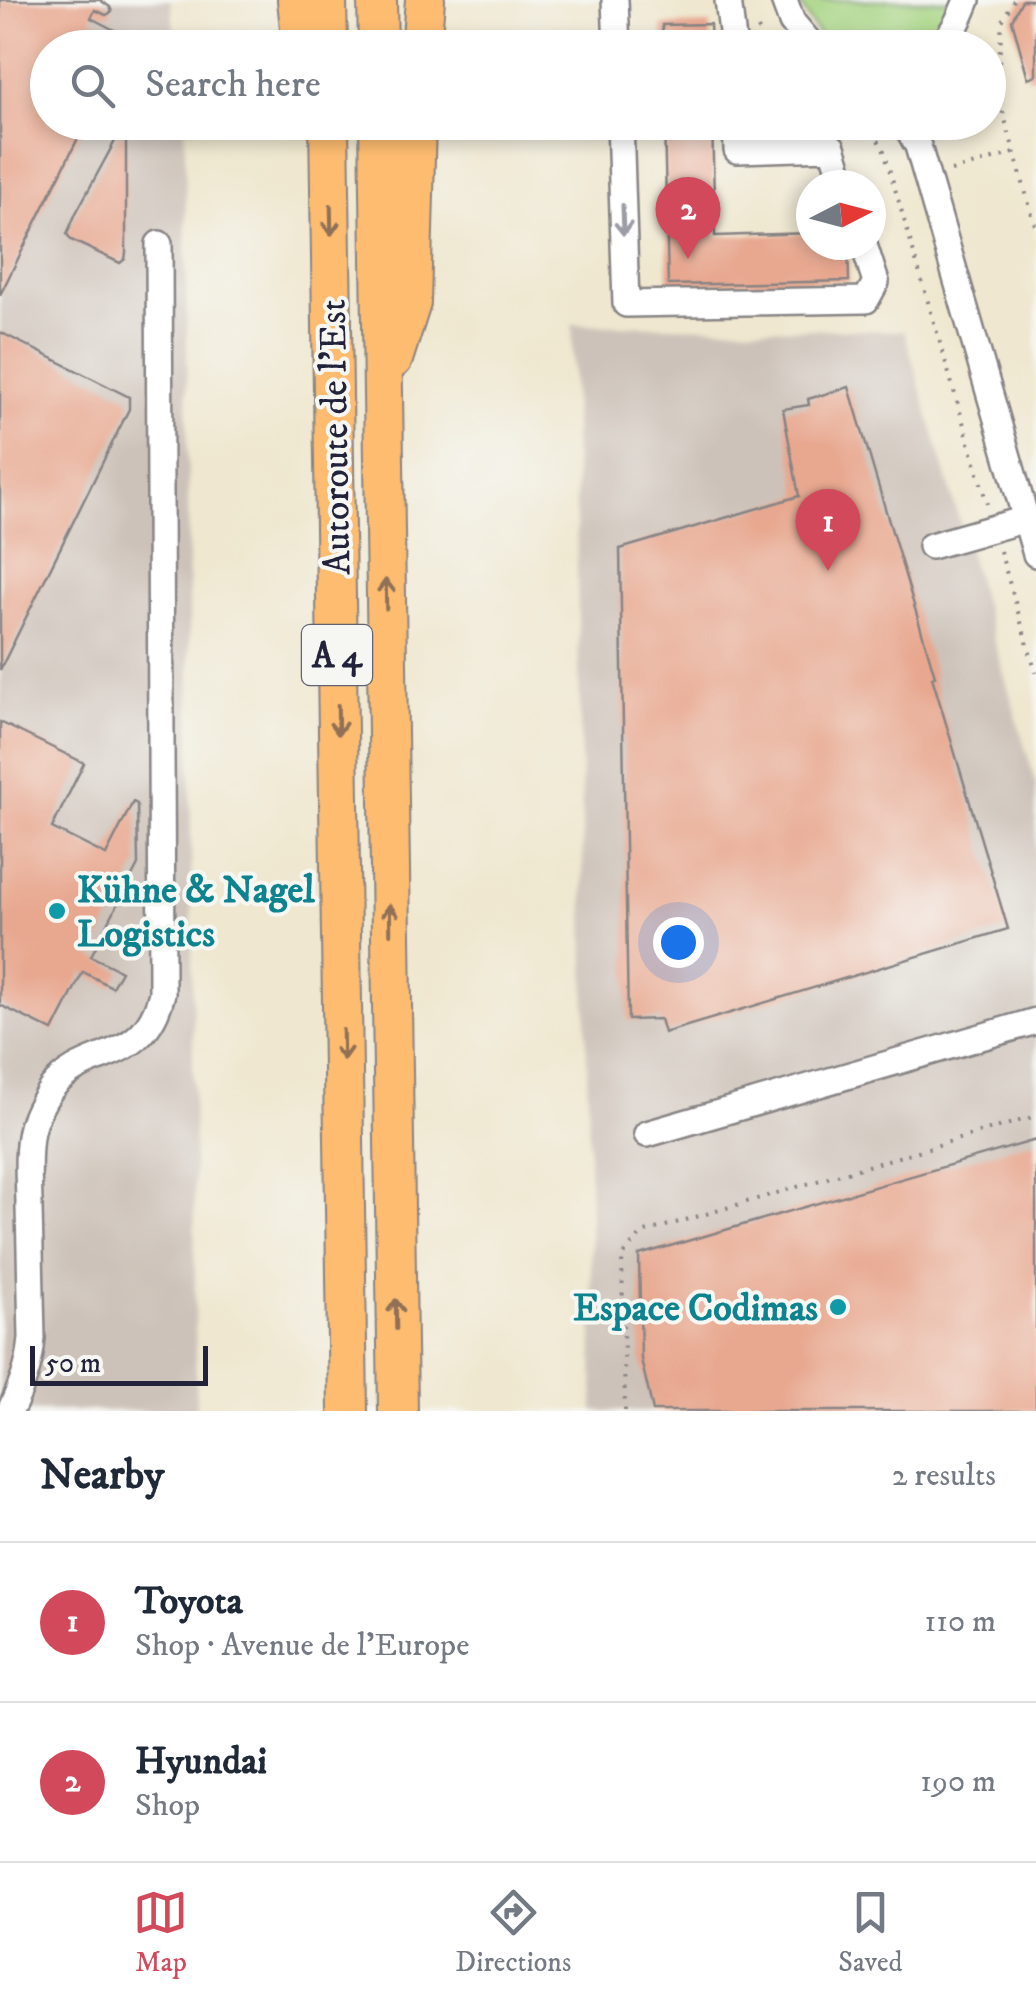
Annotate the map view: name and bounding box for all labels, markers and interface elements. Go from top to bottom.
search box [30,30,1006,140]
icon: search [65,58,120,113]
text: Search here [145,61,321,109]
north arrow [796,170,886,260]
pin: 2 [656,176,720,259]
one-way arrow [321,203,340,235]
one-way arrow [613,203,632,235]
street label: Autoroute de l’Est [310,299,362,575]
pin: 1 [796,488,860,571]
one-way arrow [376,578,395,610]
road number: A 4 [302,625,372,685]
one-way arrow [329,703,348,735]
place label: Kühne & Nagel Logistics [77,867,315,959]
marker: Kühne & Nagel Logistics [46,900,68,922]
one-way arrow [380,903,400,936]
your location [653,917,704,968]
one-way arrow [334,1028,352,1060]
place label: Espace Codimas [573,1285,818,1333]
marker: Espace Codimas [827,1296,849,1318]
one-way arrow [387,1298,406,1330]
scale bar [30,1341,208,1386]
text: 50 m [45,1346,101,1381]
text: Nearby [40,1450,164,1502]
text: 2 results [892,1456,996,1496]
text: Toyota [135,1578,243,1626]
text: 1 [67,1602,78,1642]
text: 110 m [924,1602,996,1642]
text: Shop · Avenue de l'Europe [135,1626,469,1666]
text: Hyundai [135,1738,267,1786]
text: 2 [65,1762,80,1802]
text: 190 m [920,1762,996,1802]
text: Shop [135,1786,200,1826]
tab: Map [133,1885,188,1980]
tab: Directions [455,1885,571,1980]
tab: Saved [838,1885,903,1980]

